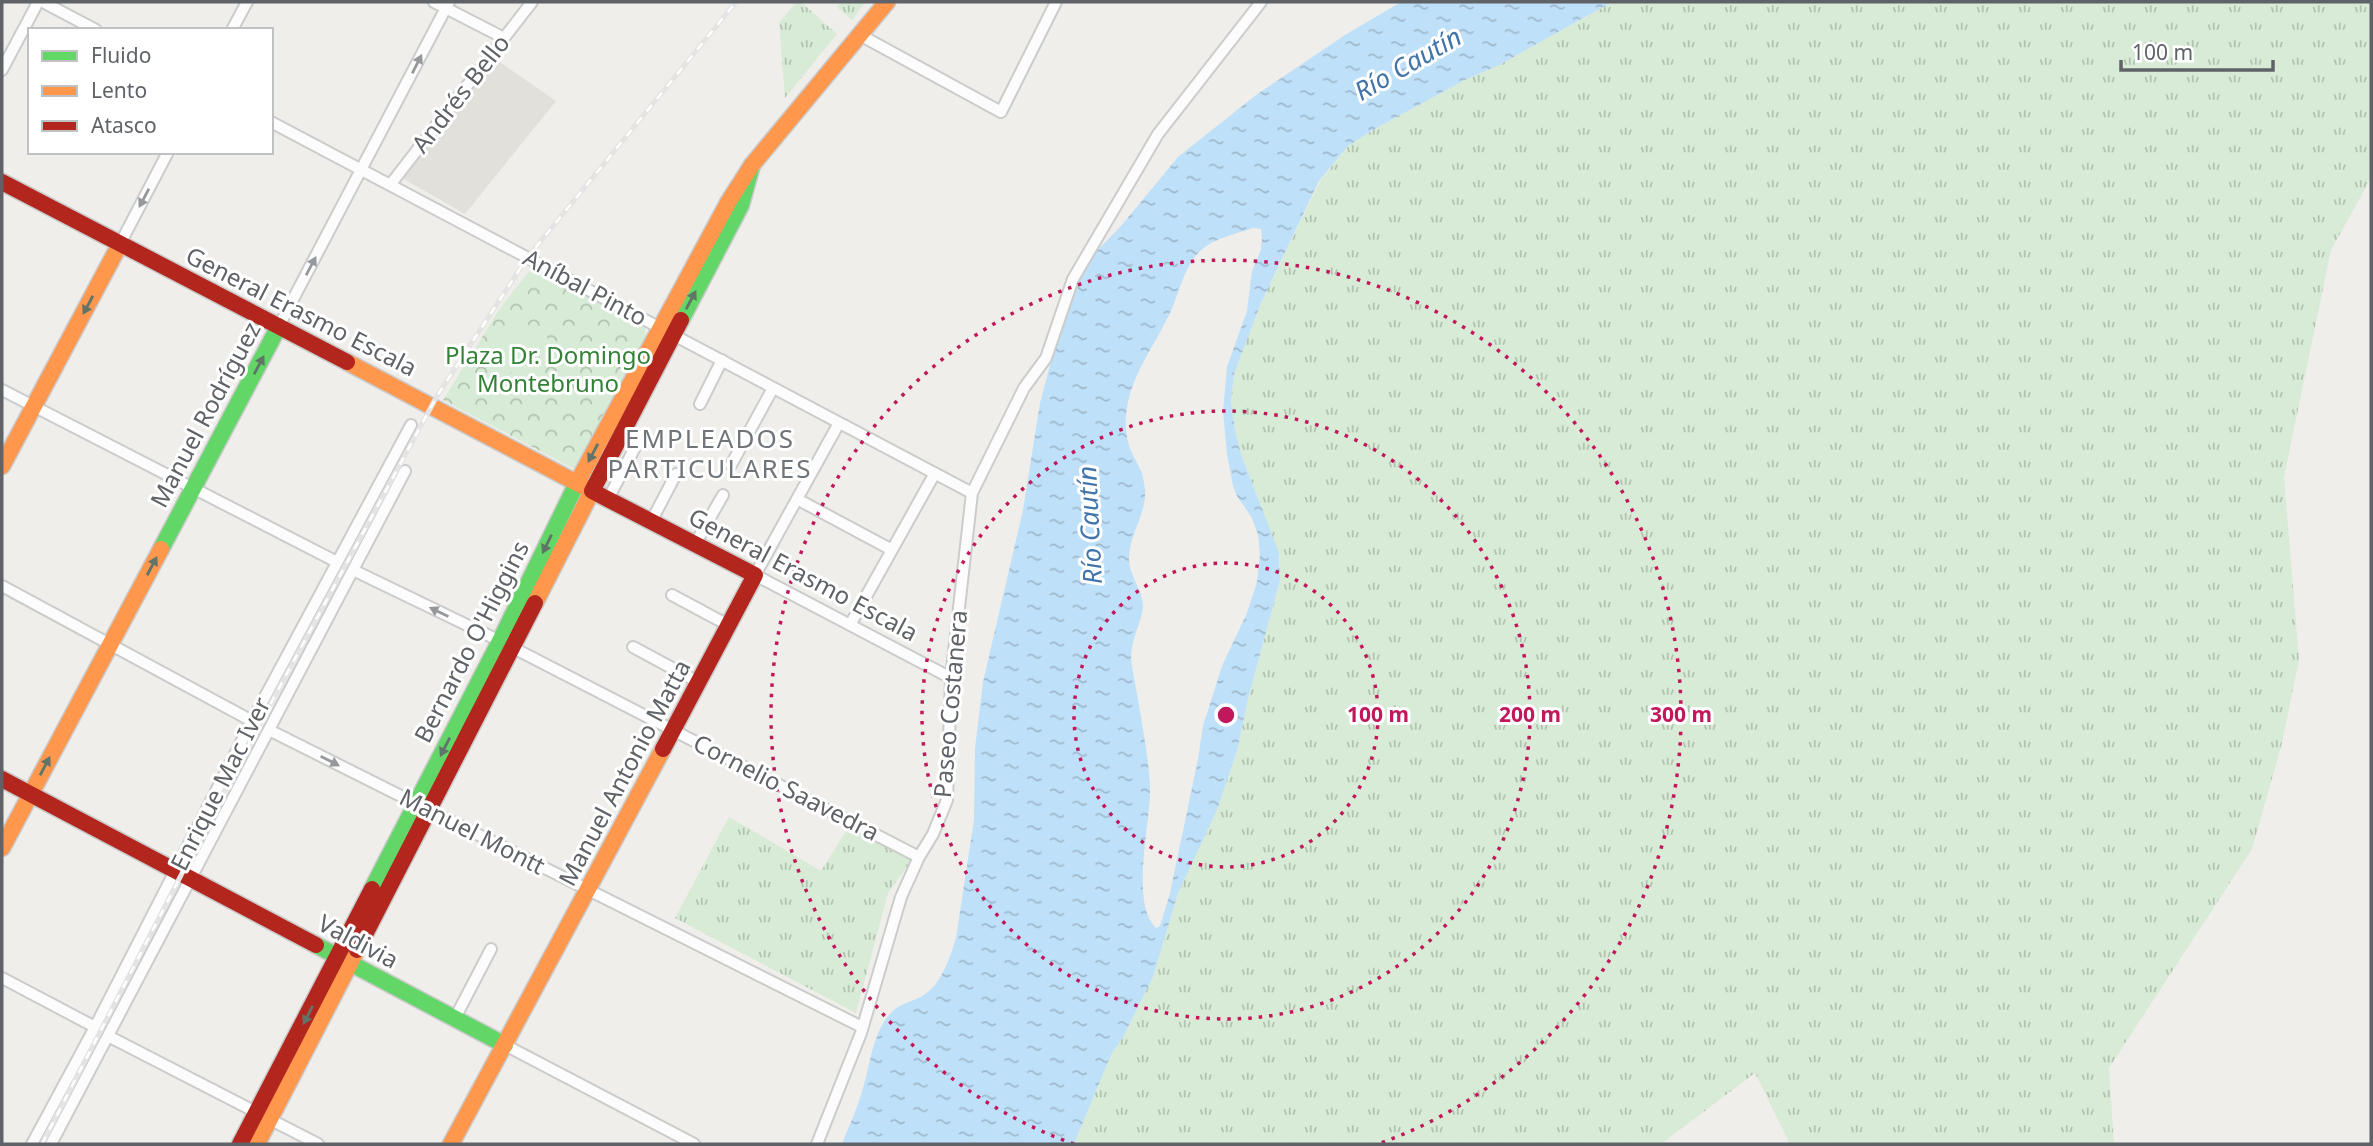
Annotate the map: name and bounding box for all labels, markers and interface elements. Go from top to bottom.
water label: Río Cautín [1347,18,1468,108]
street label: Andrés Bello [403,27,516,159]
legend [28,28,273,154]
scale bar [2121,28,2273,72]
text: 100 m [2132,38,2193,66]
text: Fluido [91,41,151,69]
one-way arrow [411,54,422,74]
text: Lento [91,76,147,104]
text: Atasco [91,111,157,139]
one-way arrow [138,188,149,208]
street label: General Erasmo Escala [181,238,423,383]
street label: Aníbal Pinto [518,240,653,333]
one-way arrow [305,256,317,276]
one-way arrow [685,290,697,309]
one-way arrow [82,295,94,315]
street label: Manuel Rodríguez [142,316,267,513]
park label: Plaza Dr. Domingo Montebruno [445,338,651,399]
one-way arrow [252,354,264,374]
district label: EMPLEADOS PARTICULARES [607,420,813,486]
one-way arrow [587,443,599,463]
water label: Río Cautín [1068,465,1110,585]
street label: General Erasmo Escala [683,499,924,648]
one-way arrow [541,534,553,554]
street label: Bernardo O'Higgins [405,535,536,748]
one-way arrow [146,556,158,575]
one-way arrow [429,606,449,617]
street label: Paseo Costanera [925,609,974,799]
street label: Manuel Antonio Matta [550,653,697,891]
street label: Enrique Mac Iver [162,691,278,876]
text: 100 m [1347,700,1409,728]
text: 200 m [1499,700,1561,728]
text: 300 m [1650,700,1712,728]
centre of rings [1214,703,1238,727]
street label: Cornelio Saavedra [688,726,885,848]
one-way arrow [440,738,452,758]
one-way arrow [320,755,340,766]
one-way arrow [39,757,51,776]
street label: Manuel Montt [394,780,551,882]
street label: Valdivia [313,906,405,976]
one-way arrow [302,1005,313,1025]

